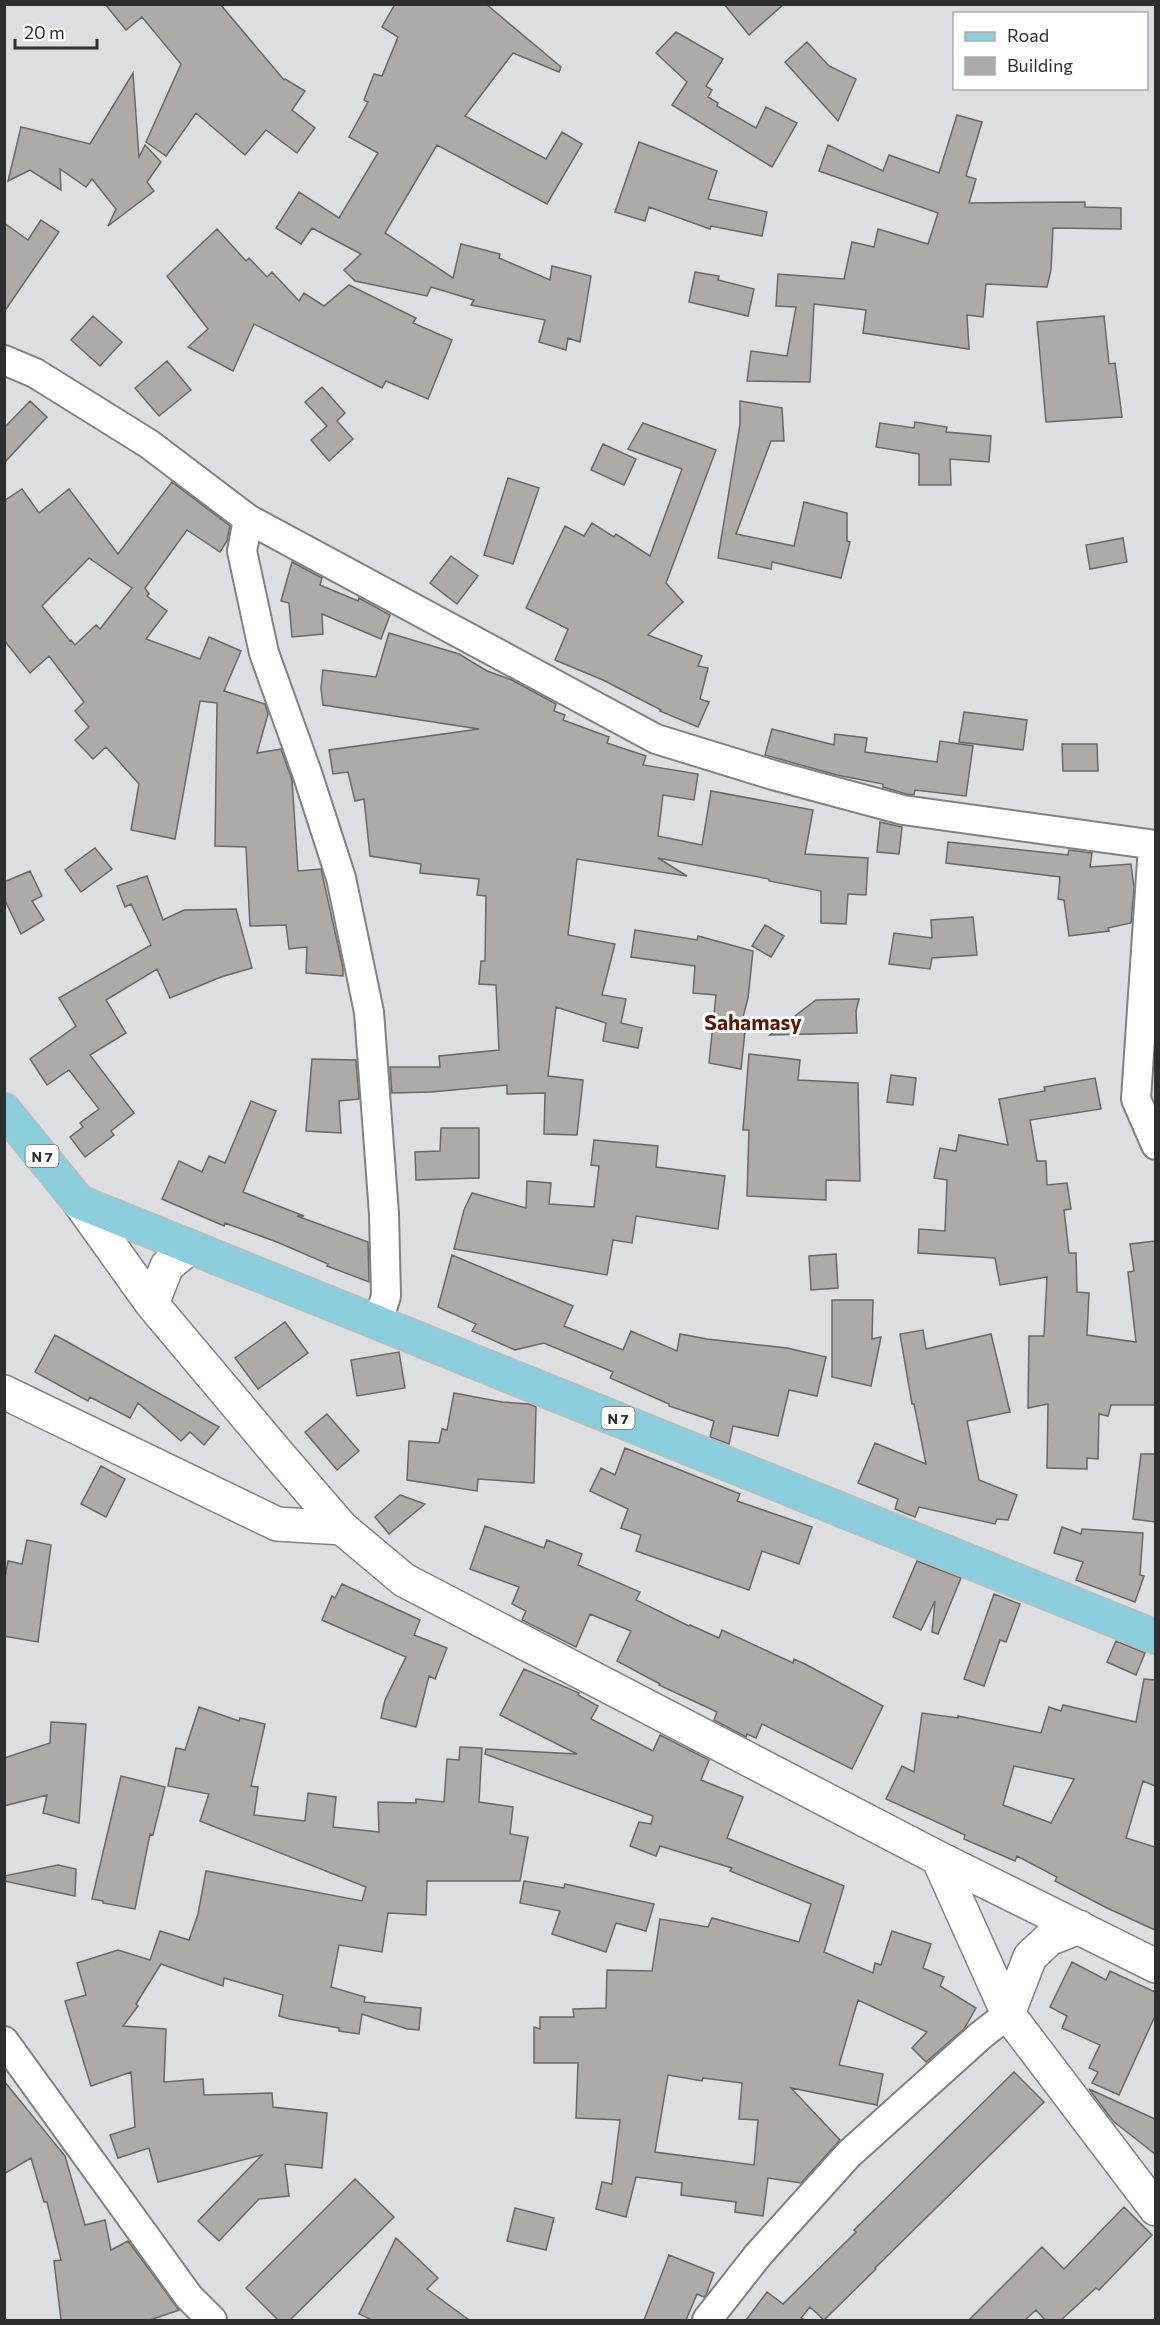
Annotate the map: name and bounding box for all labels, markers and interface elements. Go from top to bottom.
scale bar [15,12,98,50]
legend [953,12,1148,90]
text: 20 m [24,21,65,43]
text: Road [1007,24,1049,46]
text: Building [1007,54,1073,76]
district label: Sahamasy [704,1009,802,1034]
road number: N 7 [26,1145,58,1167]
road number: N 7 [602,1407,634,1429]

